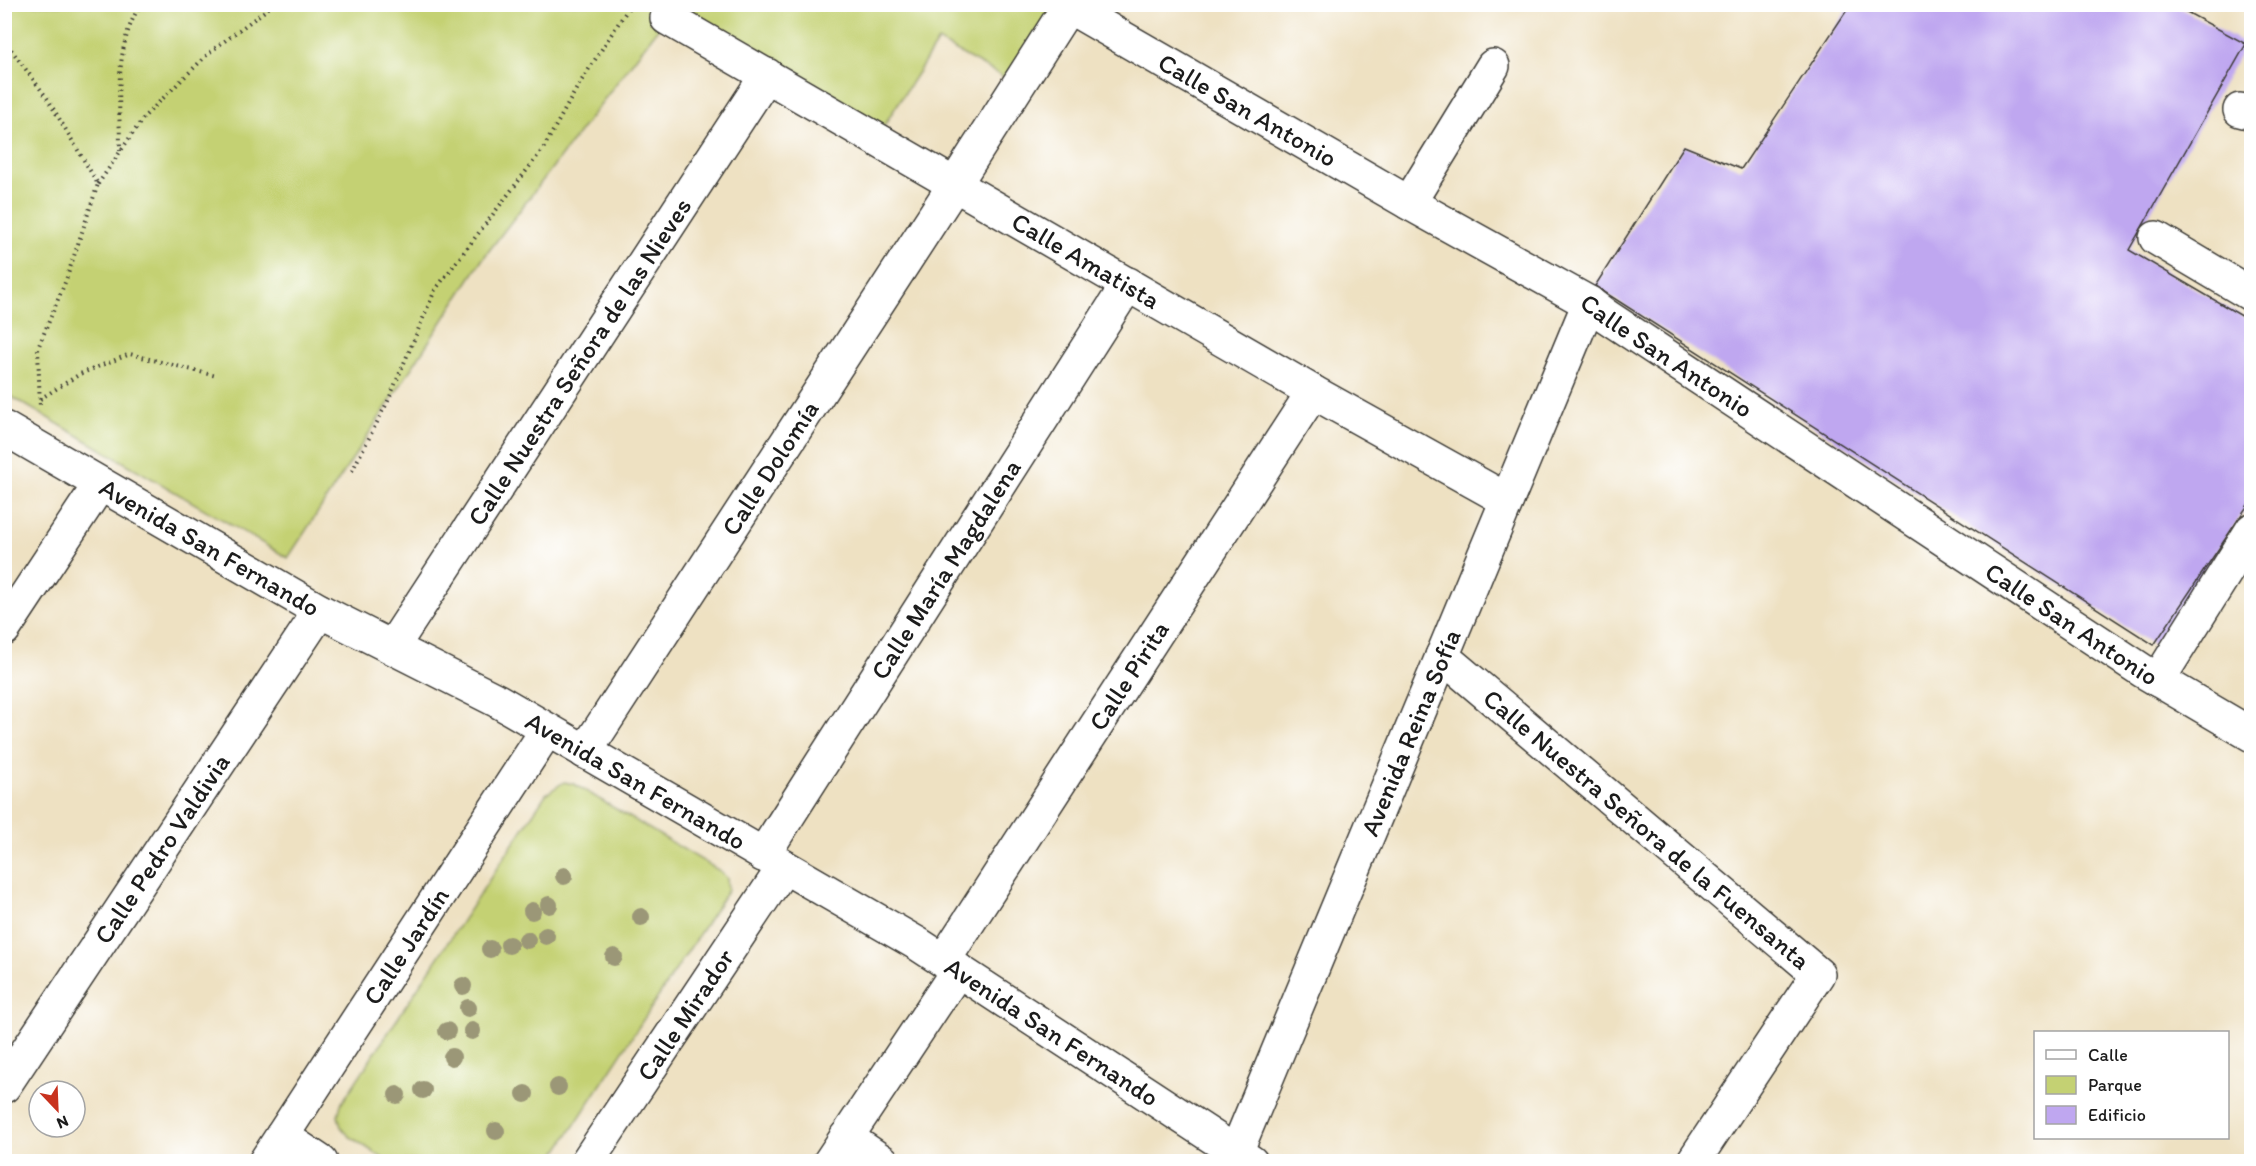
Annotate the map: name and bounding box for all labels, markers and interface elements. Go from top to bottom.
street label: Calle San Antonio [1153,46,1343,174]
street label: Calle Nuestra Señora de las Nieves [460,192,698,532]
street label: Calle Amatista [1006,205,1166,316]
street label: Calle San Antonio [1574,286,1759,425]
street label: Calle Dolomía [714,394,826,542]
street label: Calle María Magdalena [863,453,1028,685]
street label: Avenida San Fernando [94,471,326,624]
street label: Calle San Antonio [1979,555,2164,692]
street label: Calle Pirita [1081,615,1176,737]
street label: Avenida Reina Sofía [1353,624,1468,841]
street label: Calle Nuestra Señora de la Fuensanta [1477,682,1817,976]
street label: Avenida San Fernando [520,705,752,857]
street label: Calle Pedro Valdivia [87,747,237,950]
street label: Calle Jardín [356,881,456,1011]
street label: Calle Mirador [630,943,741,1087]
street label: Avenida San Fernando [939,950,1165,1113]
legend [2034,1031,2229,1139]
text: Calle [2088,1044,2128,1066]
text: Parque [2088,1074,2142,1096]
north arrow [27,1079,87,1139]
text: Edificio [2088,1104,2146,1126]
text: N [54,1111,71,1133]

